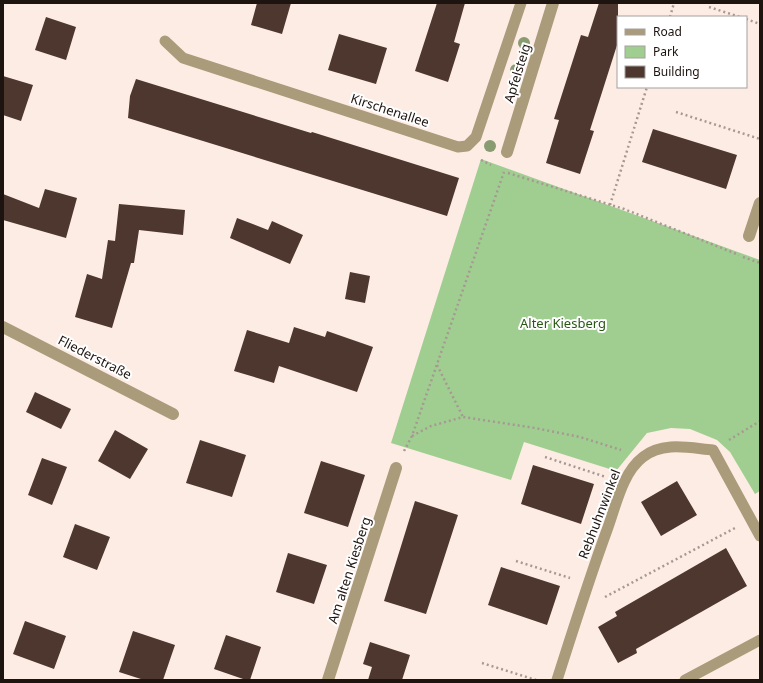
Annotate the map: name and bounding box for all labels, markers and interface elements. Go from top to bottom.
legend [617,16,747,88]
text: Road [653,23,682,40]
street label: Apfelsteig [499,41,535,105]
text: Park [653,43,679,60]
text: Building [653,63,700,80]
street label: Kirschenallee [349,89,431,131]
park label: Alter Kiesberg [520,314,606,332]
street label: Fliederstraße [55,331,135,383]
street label: Rebhuhnwinkel [574,467,624,561]
street label: Am alten Kiesberg [323,514,375,626]

